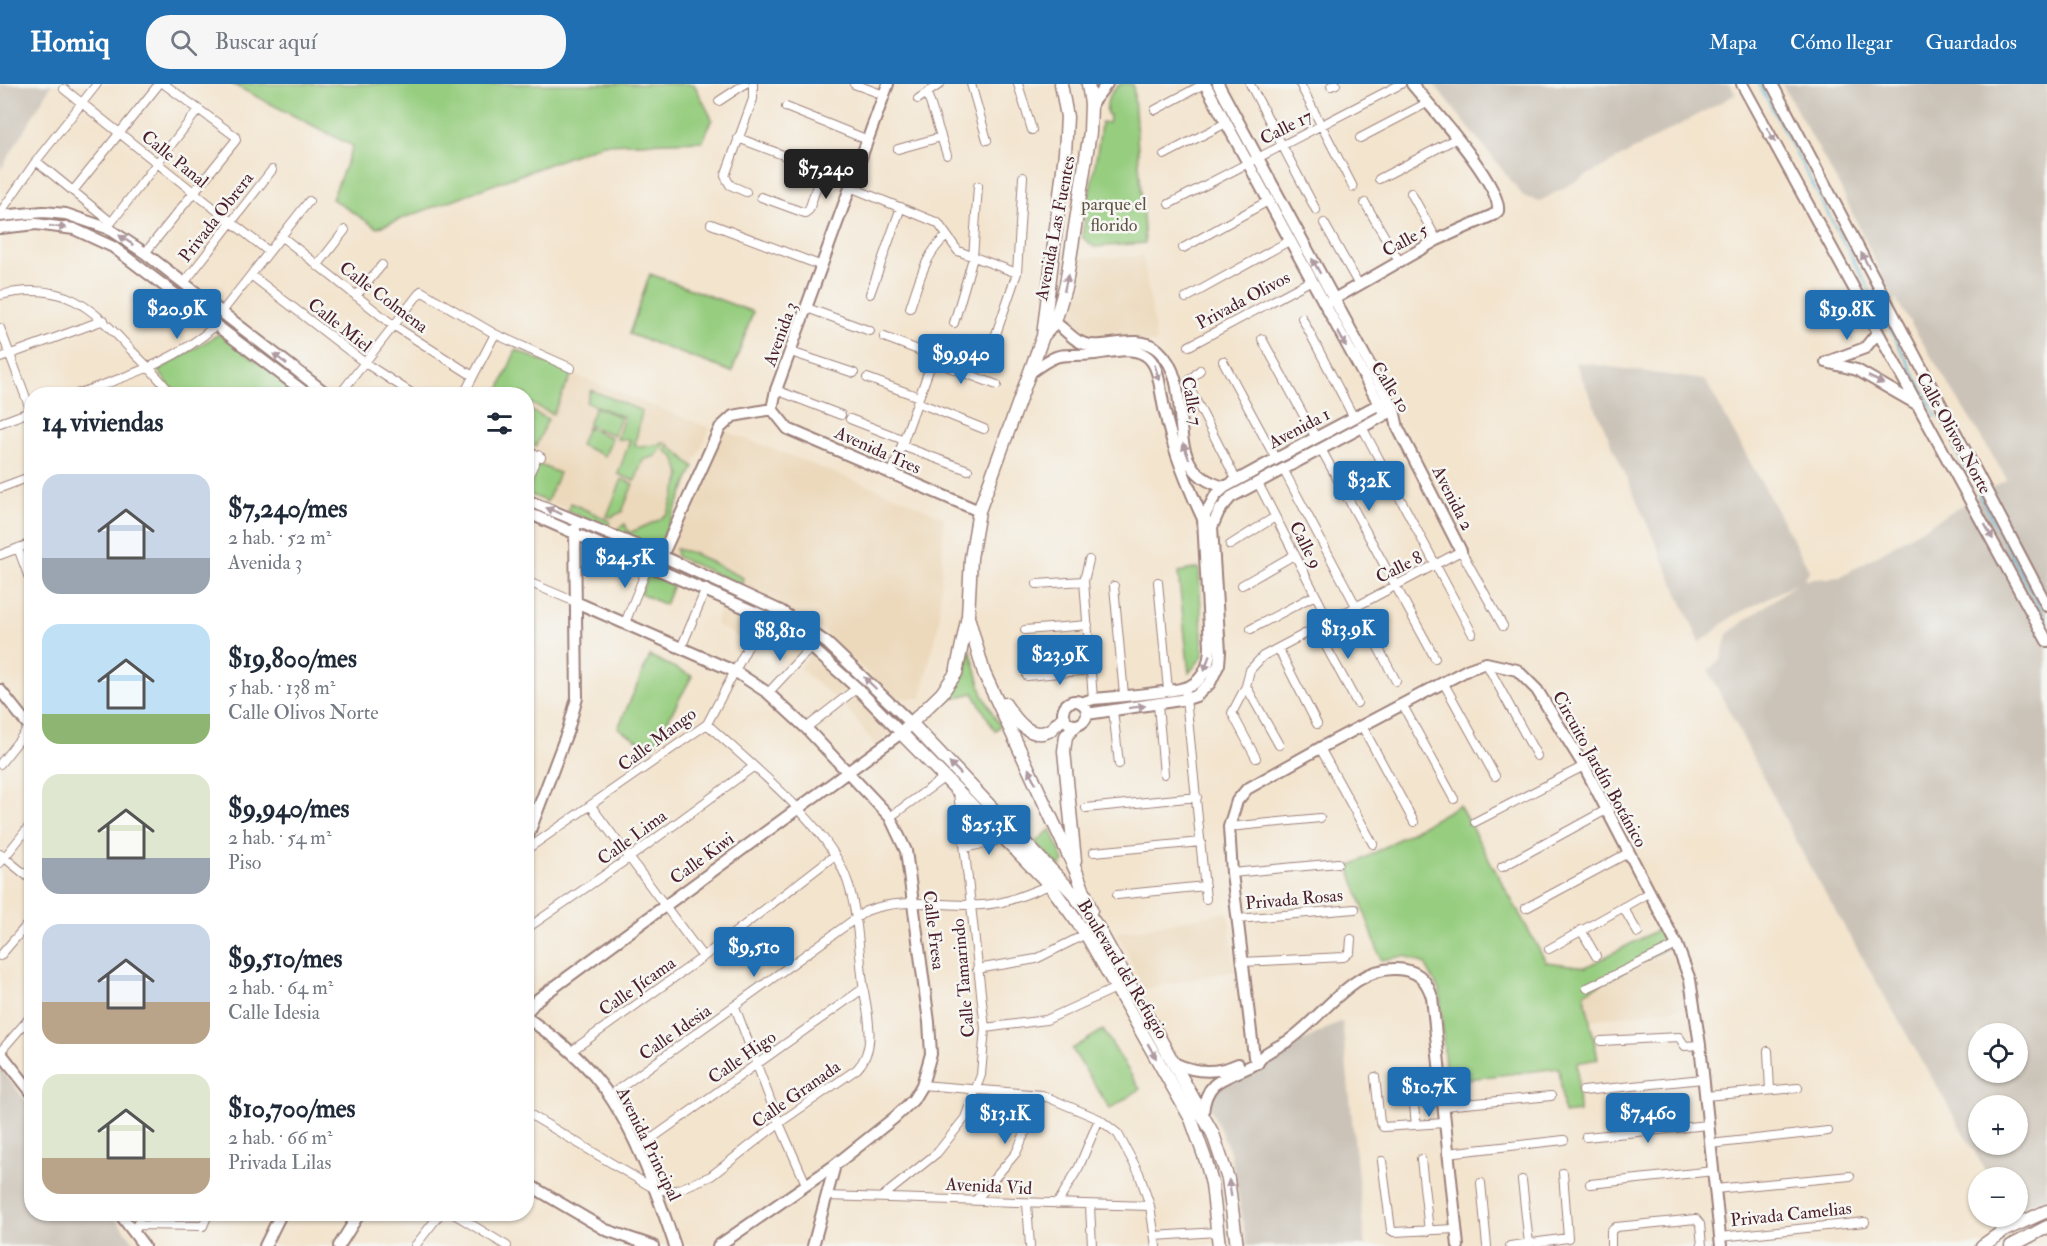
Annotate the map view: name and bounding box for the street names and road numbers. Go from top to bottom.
street label: Calle 17 [1256,105,1316,150]
street label: Calle Panal [136,125,213,194]
street label: Avenida Las Fuentes [1030,154,1081,303]
street label: Privada Obrera [174,167,259,267]
street label: Calle 5 [1378,218,1432,262]
street label: Calle Colmena [335,256,433,339]
street label: Privada Olivos [1192,266,1294,335]
street label: Calle Miel [303,293,377,358]
street label: Avenida 3 [758,299,803,371]
street label: Calle 10 [1366,357,1416,417]
street label: Calle Olivos Norte [1911,368,1997,499]
street label: Calle 7 [1176,375,1207,427]
street label: Avenida 1 [1264,403,1334,455]
street label: Avenida Tres [830,421,924,480]
street label: Avenida 2 [1426,461,1479,534]
street label: Calle 9 [1284,518,1327,573]
street label: Calle 8 [1372,546,1426,589]
street label: Circuito Jardín Botánico [1547,687,1652,852]
street label: Calle Mango [613,702,701,776]
street label: Calle Lima [593,804,672,870]
street label: Calle Kiwi [666,827,739,889]
street label: Privada Rosas [1244,884,1344,915]
street label: Calle Fresa [917,889,950,972]
street label: Boulevard del Refugio [1072,895,1173,1043]
street label: Calle Tamarindo [947,917,980,1038]
street label: Calle Jícama [594,951,681,1021]
street label: Calle Idesia [635,999,716,1066]
street label: Calle Higo [704,1025,781,1089]
street label: Calle Granada [747,1055,846,1133]
street label: Avenida Principal [611,1082,686,1205]
street label: Avenida Vid [944,1173,1033,1200]
street label: Privada Camelias [1729,1197,1853,1232]

